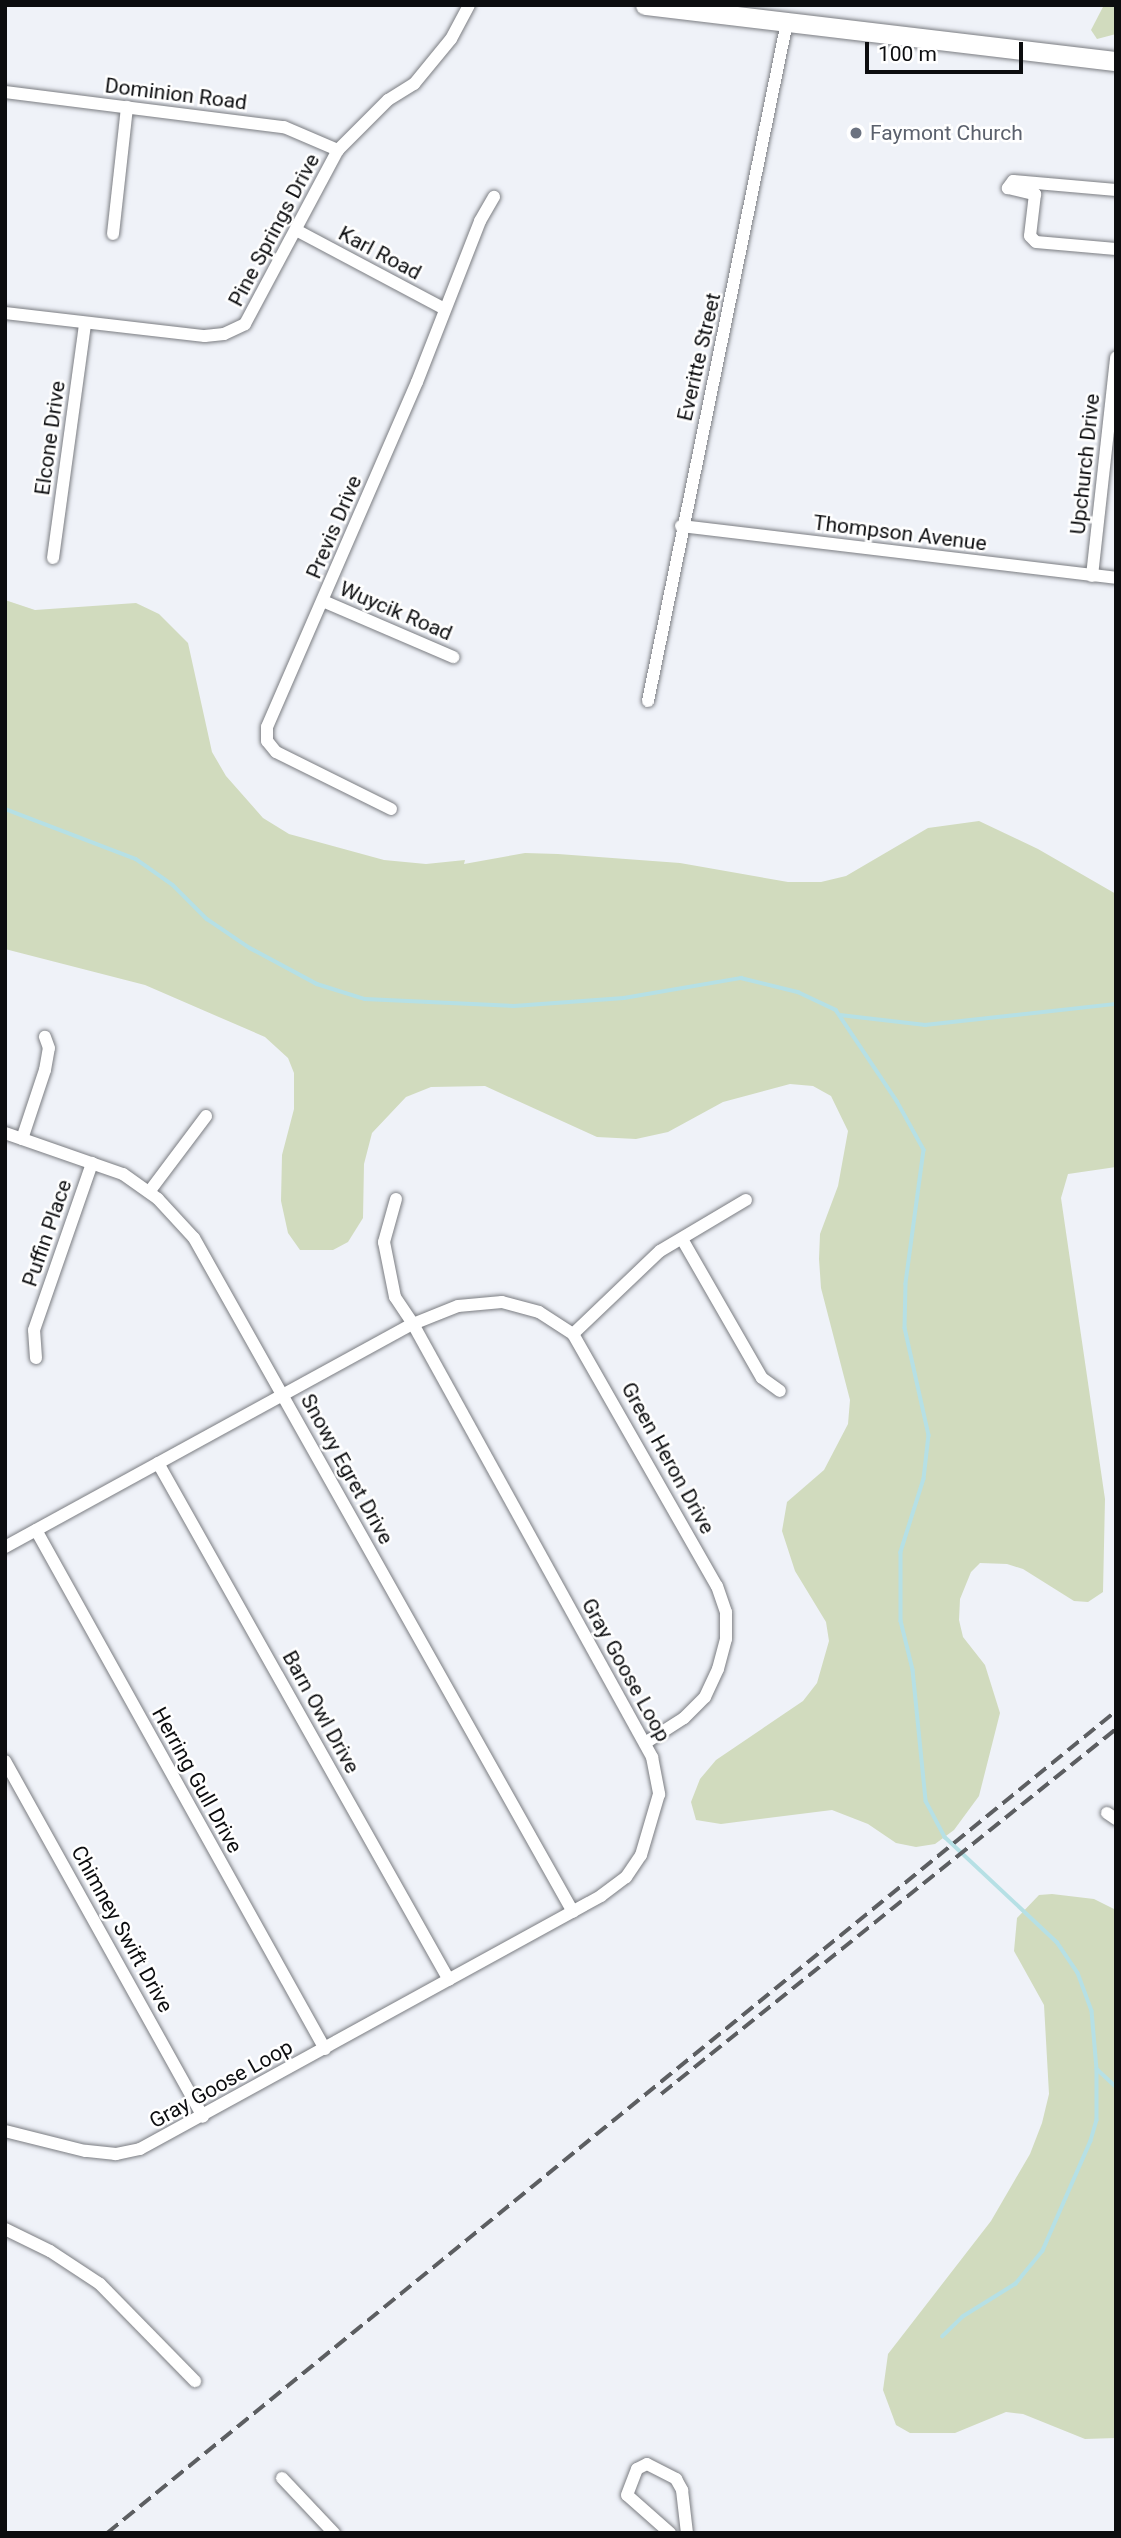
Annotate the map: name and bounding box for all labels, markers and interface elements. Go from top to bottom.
scale bar [869,28,1026,72]
text: 100 m [878,42,937,66]
street label: Dominion Road [104,73,248,115]
place label: Faymont Church [870,120,1023,146]
marker: Faymont Church [848,125,864,141]
street label: Pine Springs Drive [223,149,325,311]
street label: Karl Road [334,221,426,285]
street label: Everitte Street [672,291,726,423]
street label: Elcone Drive [30,379,70,497]
street label: Upchurch Drive [1065,392,1105,536]
street label: Previs Drive [301,472,367,582]
street label: Thompson Avenue [812,510,988,556]
street label: Wuycik Road [336,576,456,646]
street label: Puffin Place [17,1176,77,1290]
street label: Green Heron Drive [616,1378,720,1538]
street label: Snowy Egret Drive [295,1390,399,1548]
street label: Gray Goose Loop [576,1594,676,1746]
street label: Barn Owl Drive [277,1646,365,1778]
street label: Herring Gull Drive [147,1703,247,1857]
street label: Chimney Swift Drive [66,1841,178,2017]
street label: Gray Goose Loop [145,2034,297,2134]

